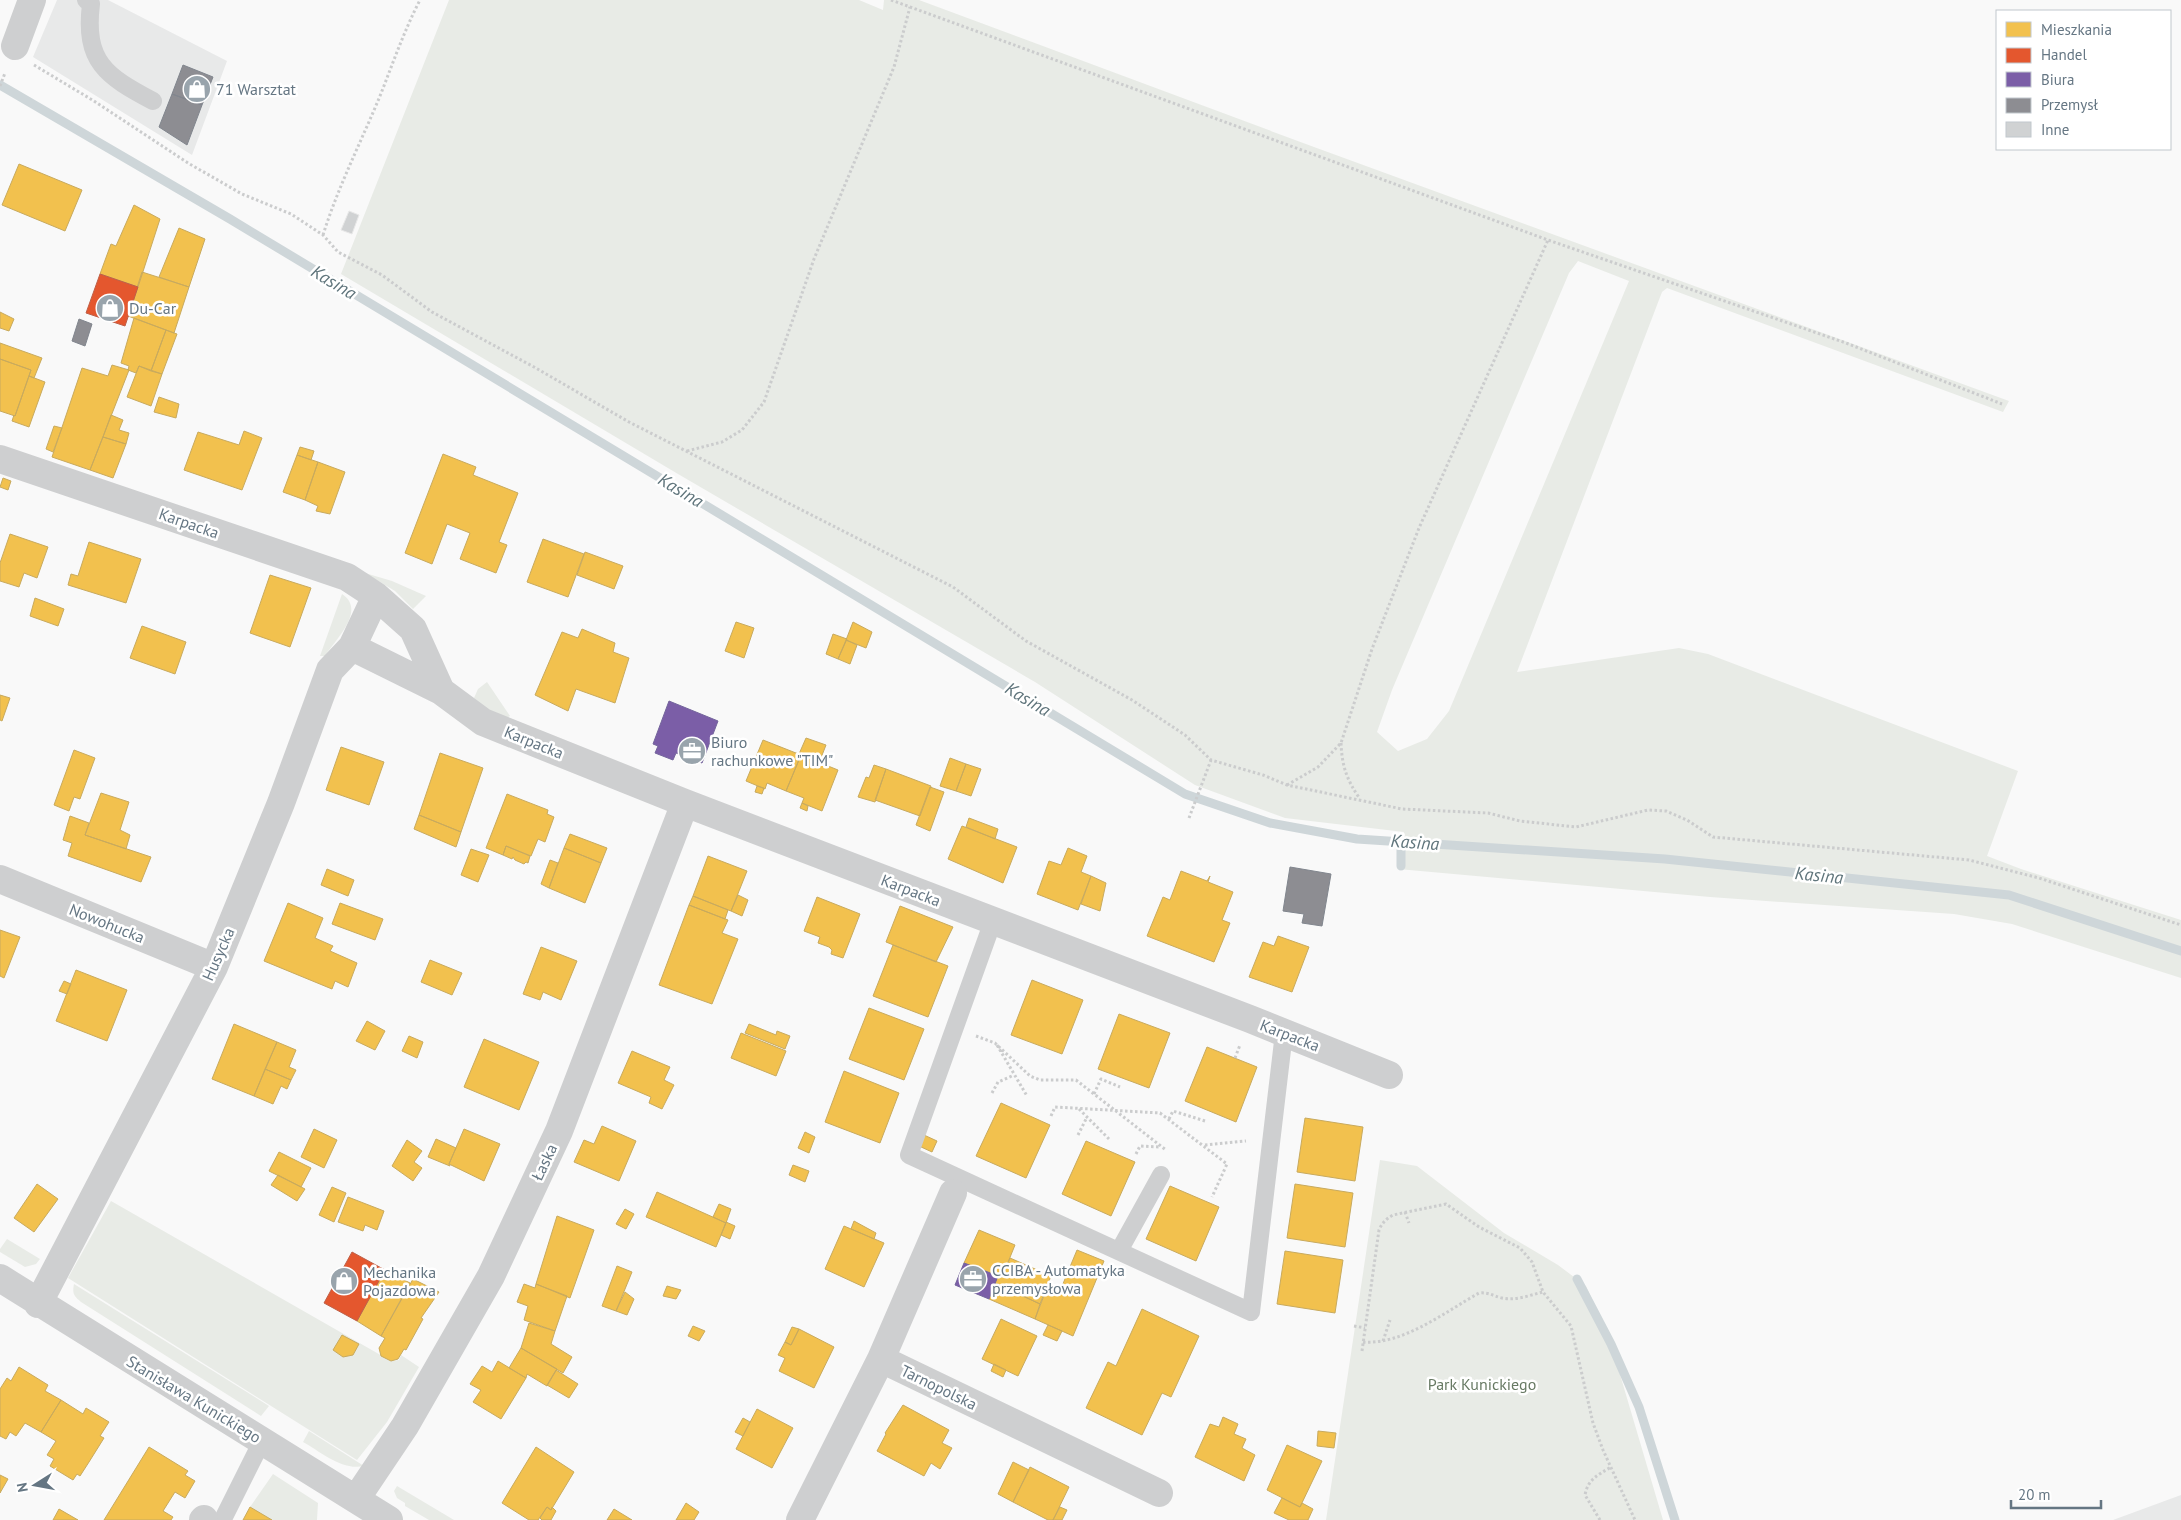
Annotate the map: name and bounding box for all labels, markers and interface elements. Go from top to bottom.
legend [1996,10,2171,150]
text: Mieszkania [2041,20,2112,39]
text: Handel [2041,45,2087,64]
text: Biura [2041,70,2074,89]
shop icon: 71 Warsztat [182,74,212,104]
place label: 71 Warsztat [216,79,297,99]
text: Przemysł [2041,95,2099,114]
text: Inne [2041,120,2069,139]
water label: Kasina [307,260,361,305]
shop icon: Du-Car [95,293,125,323]
place label: Du-Car [129,298,177,318]
water label: Kasina [654,468,708,513]
street label: Karpacka [156,503,222,543]
water label: Kasina [1001,677,1055,722]
street label: Karpacka [501,721,567,763]
place label: Biuro rachunkowe "TIM" [711,732,833,770]
office icon: Biuro rachunkowe "TIM" [677,736,707,766]
water label: Kasina [1390,829,1440,855]
water label: Kasina [1794,861,1845,889]
street label: Karpacka [878,870,944,910]
street label: Nowohucka [66,899,148,947]
street label: Husycka [197,924,239,984]
street label: Karpacka [1257,1015,1323,1055]
street label: Łaska [527,1140,561,1184]
place label: CCIBA - Automatyka przemysłowa [992,1260,1125,1298]
place label: Mechanika Pojazdowa [363,1262,436,1300]
office icon: CCIBA - Automatyka przemysłowa [958,1264,988,1294]
shop icon: Mechanika Pojazdowa [329,1266,359,1296]
street label: Stanisława Kunickiego [123,1351,265,1447]
street label: Tarnopolska [898,1360,980,1414]
park label: Park Kunickiego [1428,1374,1536,1394]
north arrow [10,1460,60,1510]
scale bar [2011,1478,2101,1510]
text: N [13,1481,32,1494]
text: 20 m [2018,1485,2051,1504]

